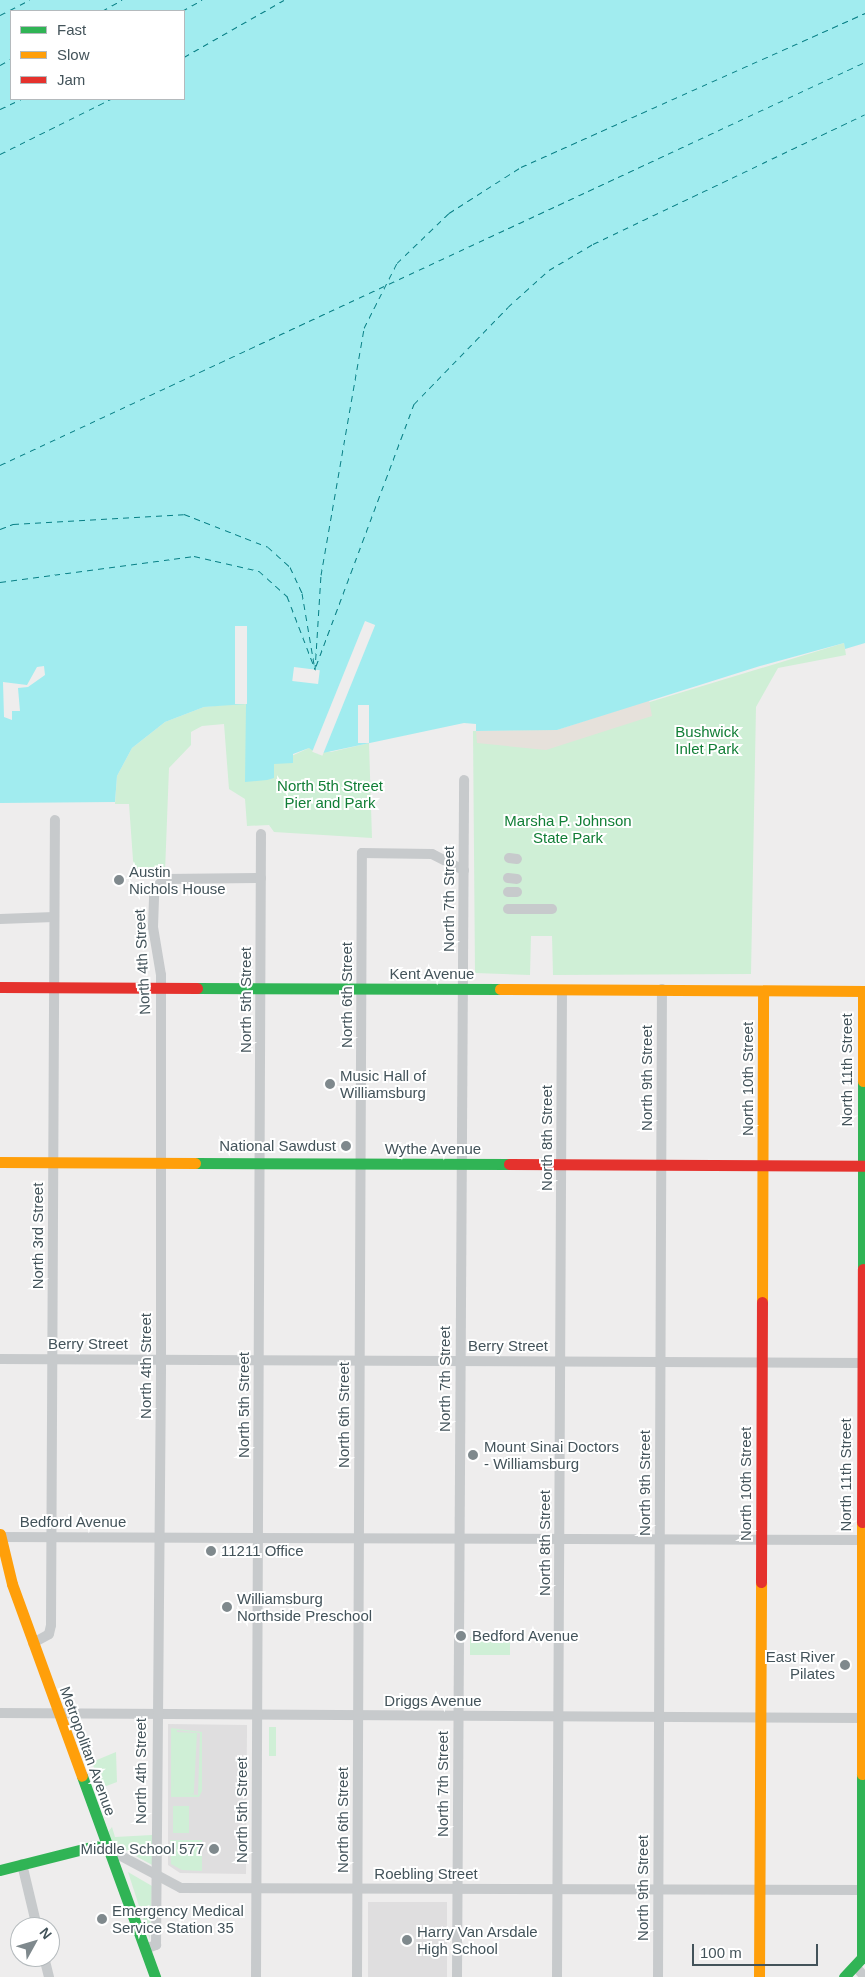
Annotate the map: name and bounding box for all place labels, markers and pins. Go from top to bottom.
place label: Austin Nichols House [129,862,226,897]
marker: Austin Nichols House [113,874,125,886]
place label: Music Hall of Williamsburg [340,1066,426,1101]
marker: Music Hall of Williamsburg [324,1078,336,1090]
place label: National Sawdust [219,1137,336,1155]
marker: National Sawdust [340,1140,352,1152]
place label: Mount Sinai Doctors - Williamsburg [484,1437,619,1472]
marker: Mount Sinai Doctors - Williamsburg [466,1448,480,1462]
place label: 11211 Office [221,1542,304,1560]
marker: 11211 Office [205,1545,217,1557]
place label: Williamsburg Northside Preschool [237,1589,372,1624]
marker: Williamsburg Northside Preschool [221,1601,233,1613]
place label: Bedford Avenue [472,1627,579,1645]
marker: Bedford Avenue [454,1629,468,1643]
place label: East River Pilates [766,1647,835,1682]
marker: East River Pilates [839,1659,851,1671]
place label: Middle School 577 [81,1840,204,1858]
marker: Middle School 577 [208,1843,220,1855]
place label: Emergency Medical Service Station 35 [112,1901,244,1936]
marker: Emergency Medical Service Station 35 [96,1913,108,1925]
place label: Harry Van Arsdale High School [417,1922,538,1957]
marker: Harry Van Arsdale High School [401,1934,413,1946]

